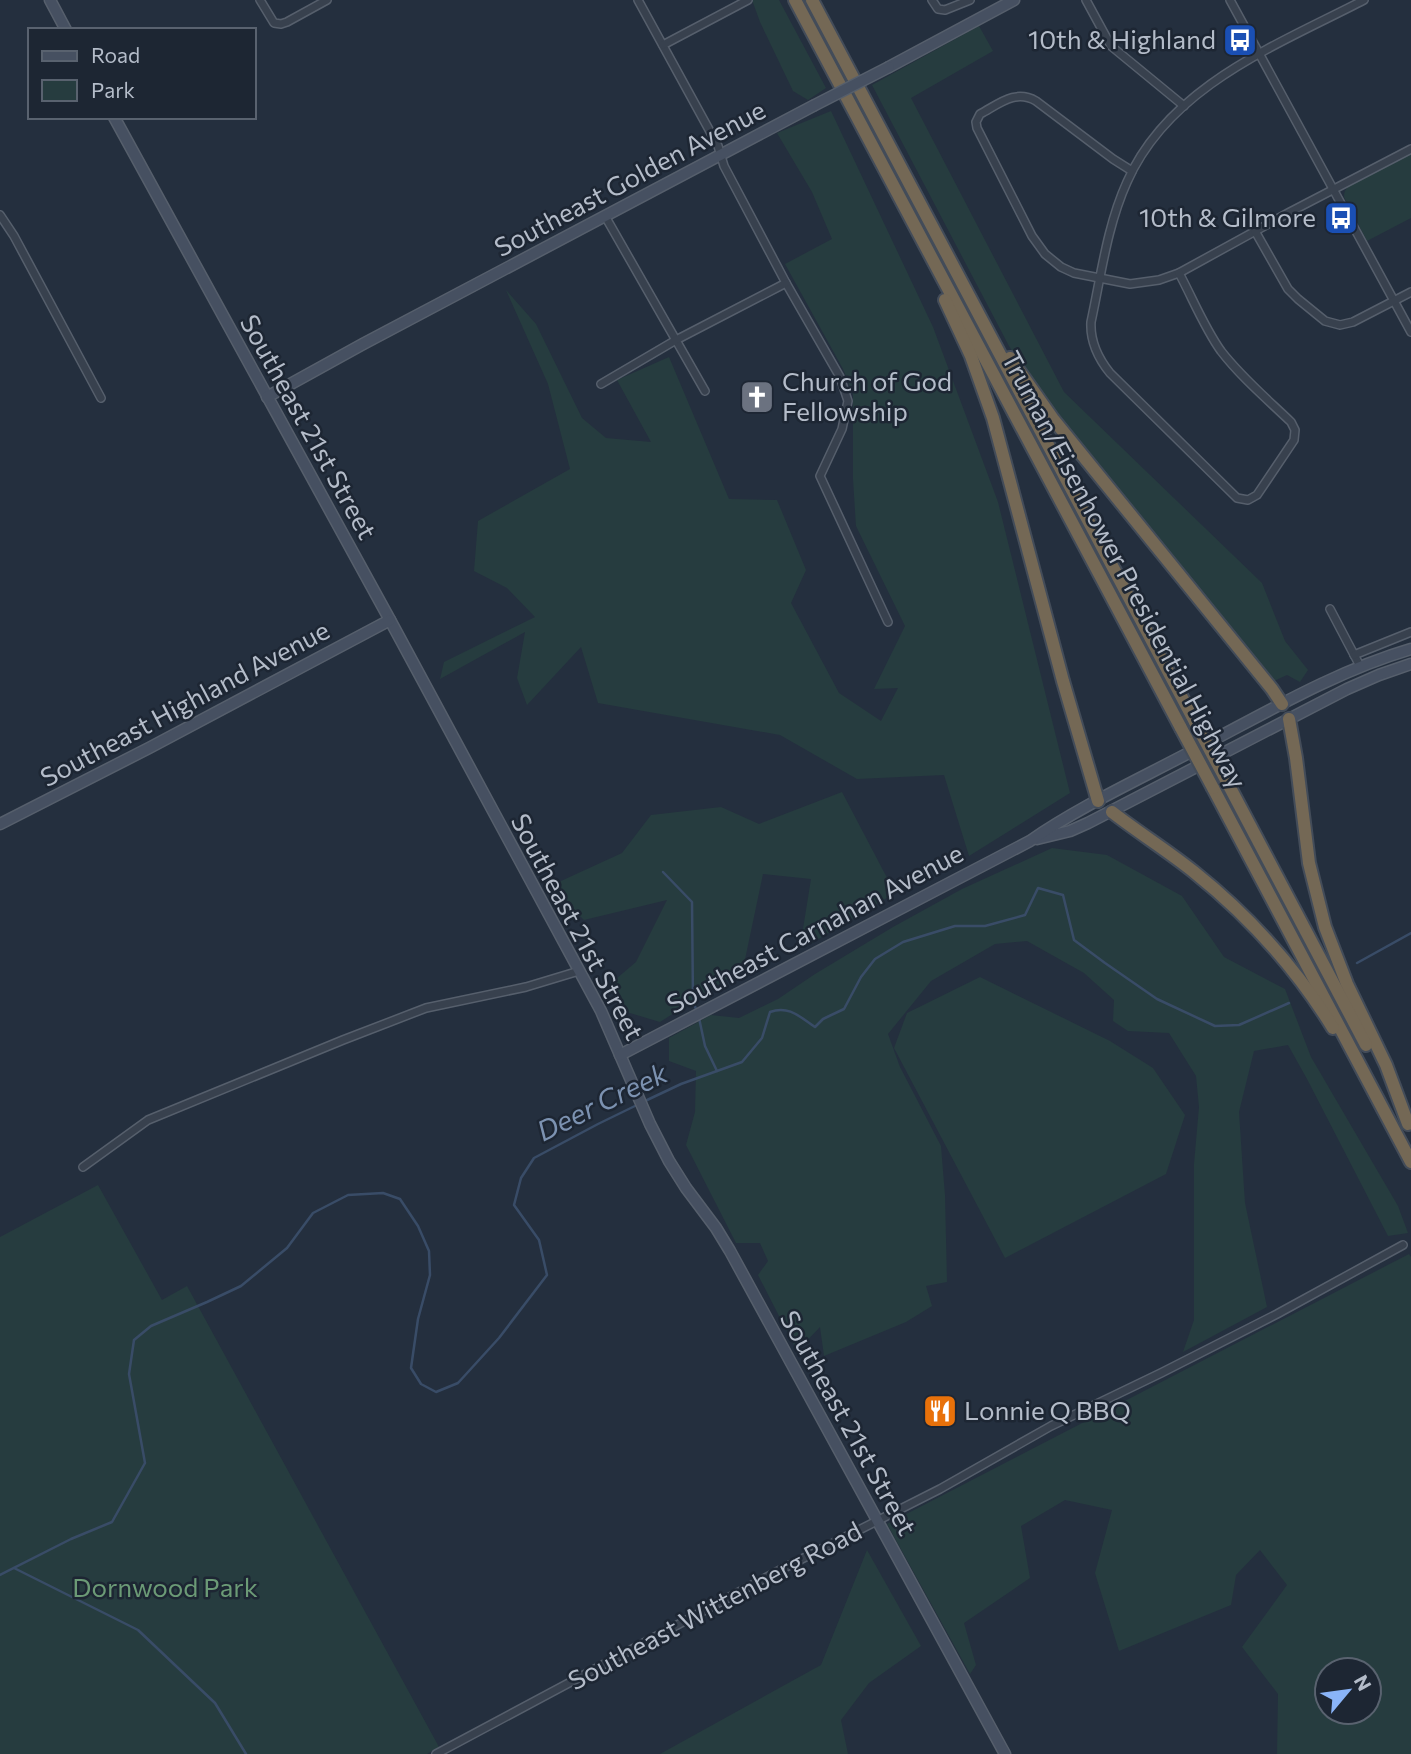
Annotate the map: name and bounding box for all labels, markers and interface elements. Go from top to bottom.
bus stop icon: 10th & Highland [1221,21,1259,59]
place label: 10th & Highland [1028,23,1216,54]
legend [28,28,256,119]
text: Road [91,42,140,67]
text: Park [91,77,135,102]
street label: Southeast Golden Avenue [489,93,770,262]
bus stop icon: 10th & Gilmore [1322,199,1360,237]
place label: 10th & Gilmore [1139,201,1316,232]
street label: Southeast 21st Street [235,309,384,544]
street label: Truman/Eisenhower Presidential Highway [996,345,1254,793]
place label: Church of God Fellowship [782,365,952,426]
church icon: Church of God Fellowship [738,378,776,416]
street label: Southeast Highland Avenue [35,613,334,792]
street label: Southeast 21st Street [505,808,651,1045]
street label: Southeast Carnahan Avenue [661,836,968,1019]
water label: Deer Creek [531,1054,673,1147]
street label: Southeast 21st Street [775,1305,924,1540]
restaurant icon: Lonnie Q BBQ [921,1392,959,1430]
place label: Lonnie Q BBQ [964,1394,1131,1425]
street label: Southeast Wittenberg Road [562,1514,866,1695]
park label: Dornwood Park [72,1571,258,1602]
north arrow [1313,1656,1383,1726]
text: N [1350,1671,1377,1694]

